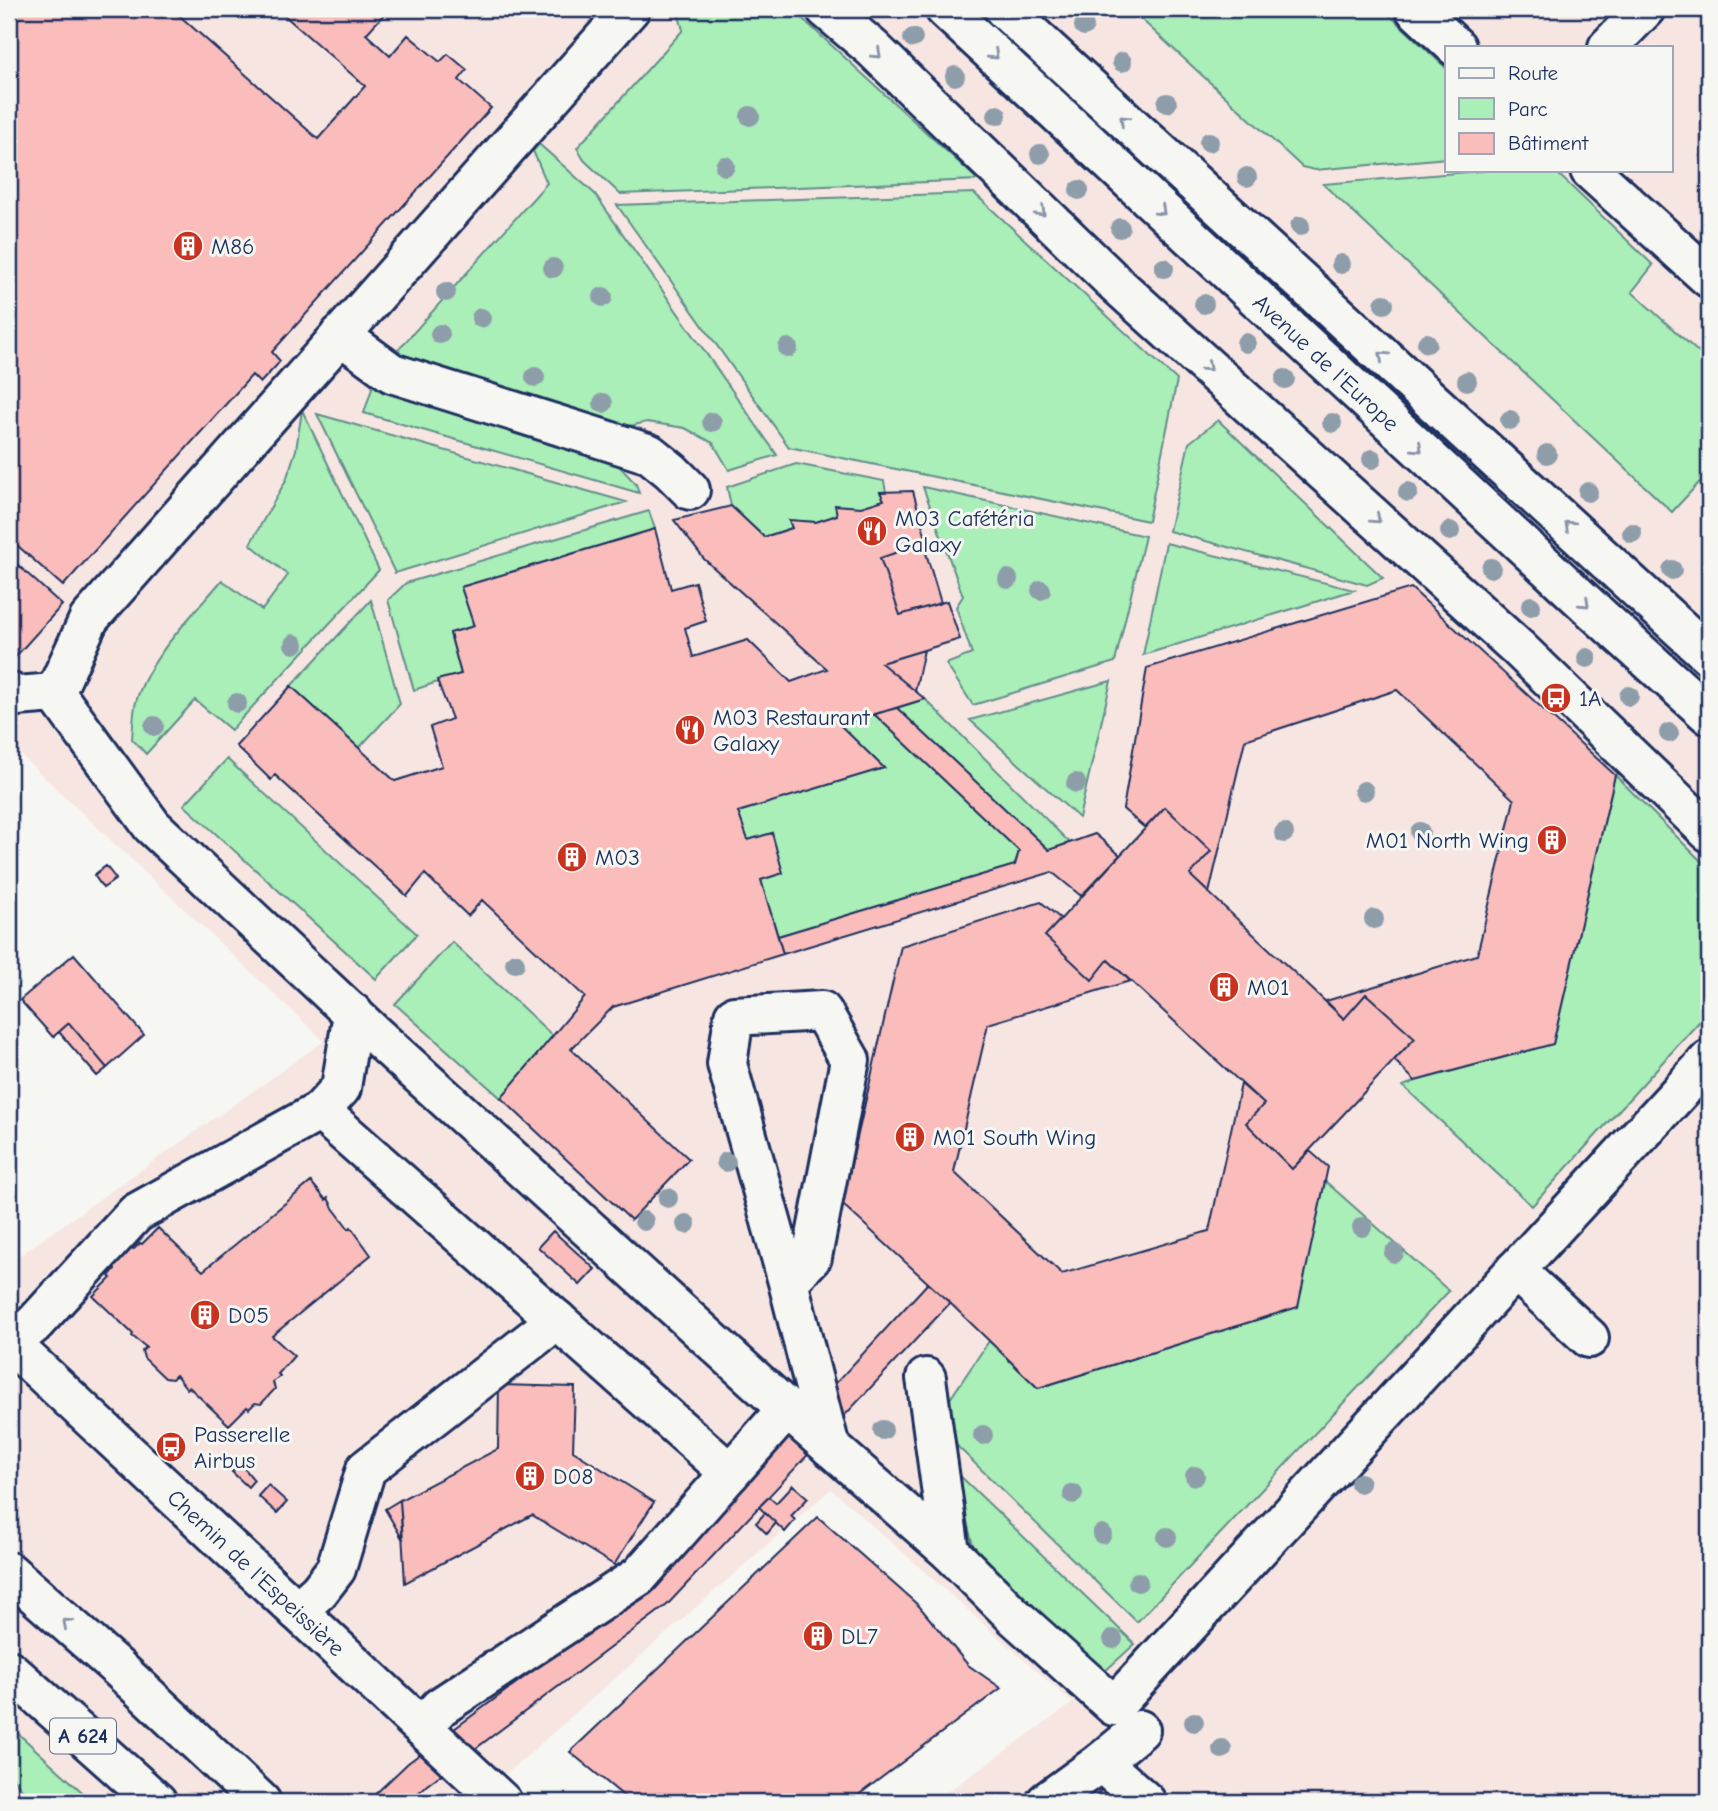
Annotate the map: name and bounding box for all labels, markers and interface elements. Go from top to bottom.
one-way arrow [869,45,882,58]
legend [1445,46,1672,172]
one-way arrow [986,47,999,60]
text: Route [1508,61,1558,85]
text: Parc [1508,97,1548,121]
one-way arrow [1119,116,1132,128]
text: Bâtiment [1508,131,1589,155]
one-way arrow [1153,202,1166,215]
one-way arrow [1033,203,1046,216]
building icon: M86 [171,229,205,263]
place label: M86 [211,233,255,260]
street label: Avenue de l'Europe [1248,288,1405,437]
one-way arrow [1378,352,1391,364]
one-way arrow [1199,358,1212,371]
one-way arrow [1410,440,1423,453]
place label: M03 Cafétéria Galaxy [895,505,1035,558]
one-way arrow [1368,511,1381,523]
restaurant icon: M03 Cafétéria Galaxy [855,514,889,548]
one-way arrow [1564,521,1577,534]
one-way arrow [1577,595,1590,607]
bus stop icon: 1A [1539,681,1573,715]
place label: 1A [1579,685,1601,712]
place label: M03 Restaurant Galaxy [713,704,871,757]
restaurant icon: M03 Restaurant Galaxy [673,713,707,747]
building icon: M01 North Wing [1535,823,1569,857]
place label: M01 North Wing [1366,827,1529,854]
building icon: M03 [555,840,589,874]
place label: M03 [595,844,640,871]
building icon: M01 [1207,970,1241,1004]
place label: M01 [1247,974,1289,1001]
building icon: M01 South Wing [893,1120,927,1154]
place label: M01 South Wing [933,1124,1096,1151]
building icon: D05 [188,1298,222,1332]
place label: D05 [228,1302,269,1329]
place label: Passerelle Airbus [194,1421,290,1474]
bus stop icon: Passerelle Airbus [154,1430,188,1464]
building icon: D08 [513,1459,547,1493]
place label: D08 [553,1463,593,1490]
street label: Chemin de l'Espeissière [162,1483,350,1662]
one-way arrow [62,1619,75,1631]
building icon: DL7 [801,1619,835,1653]
place label: DL7 [841,1623,878,1650]
road number: A 624 [50,1718,116,1754]

